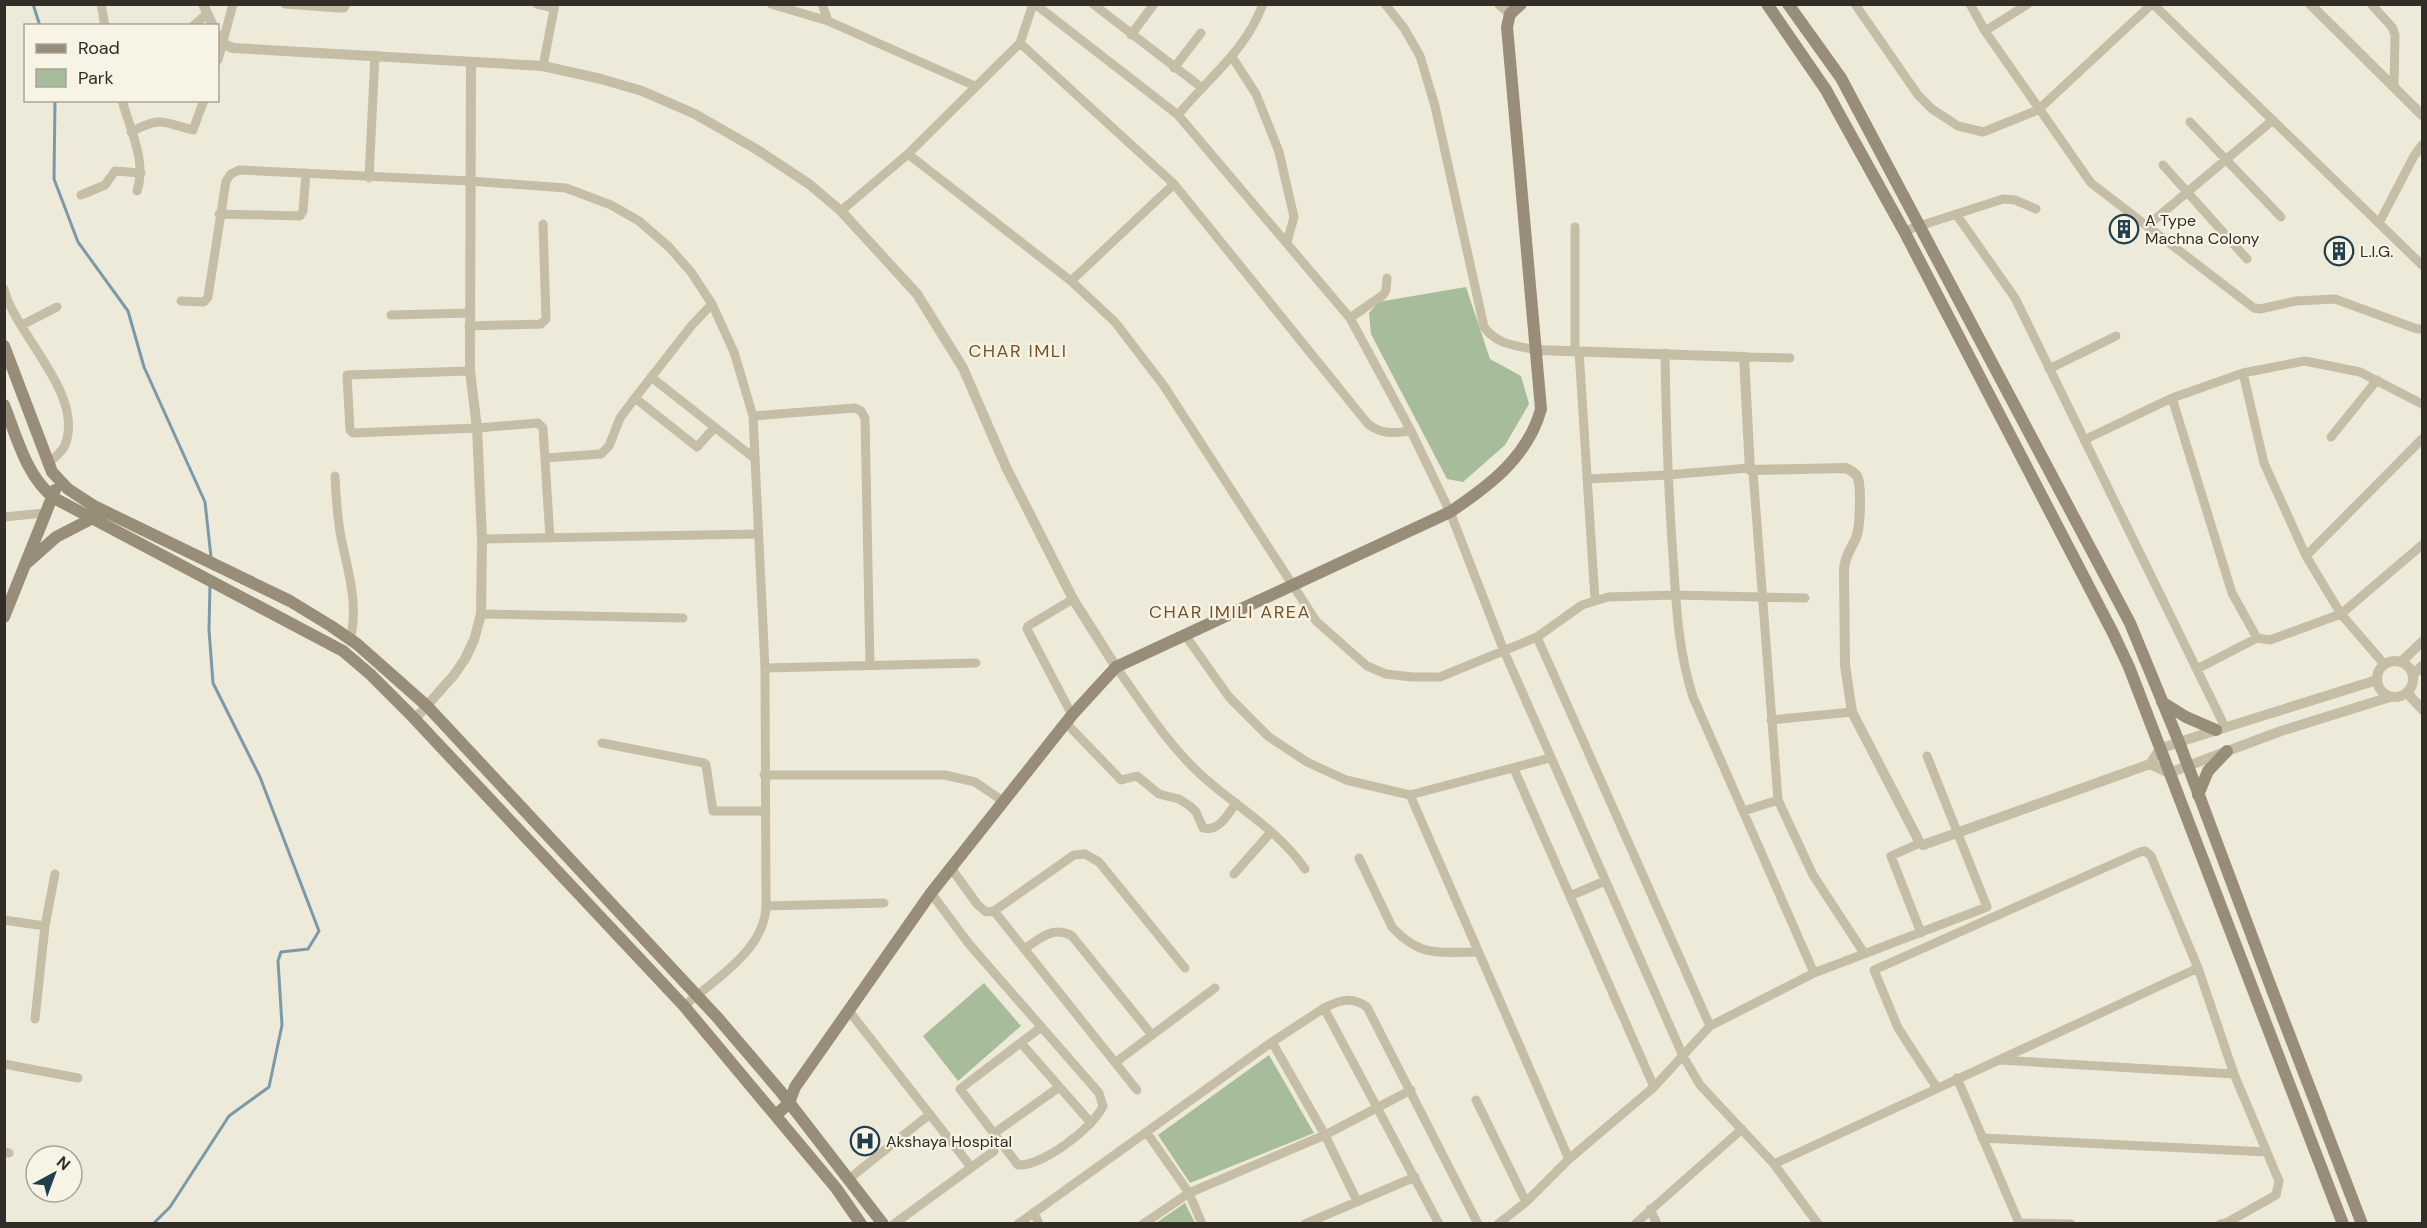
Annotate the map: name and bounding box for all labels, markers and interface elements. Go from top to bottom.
legend [24,24,219,102]
text: Road [78,36,120,60]
text: Park [78,66,114,90]
place label: A Type Machna Colony [2145,210,2260,249]
building icon: A Type Machna Colony [2108,213,2140,245]
building icon: L.I.G. [2323,235,2355,267]
place label: L.I.G. [2360,241,2393,262]
district label: CHAR IMLI [968,339,1068,363]
district label: CHAR IMILI AREA [1149,600,1311,624]
hospital icon: Akshaya Hospital [849,1125,881,1157]
place label: Akshaya Hospital [886,1131,1012,1152]
north arrow [24,1144,84,1204]
text: N [52,1151,75,1175]

